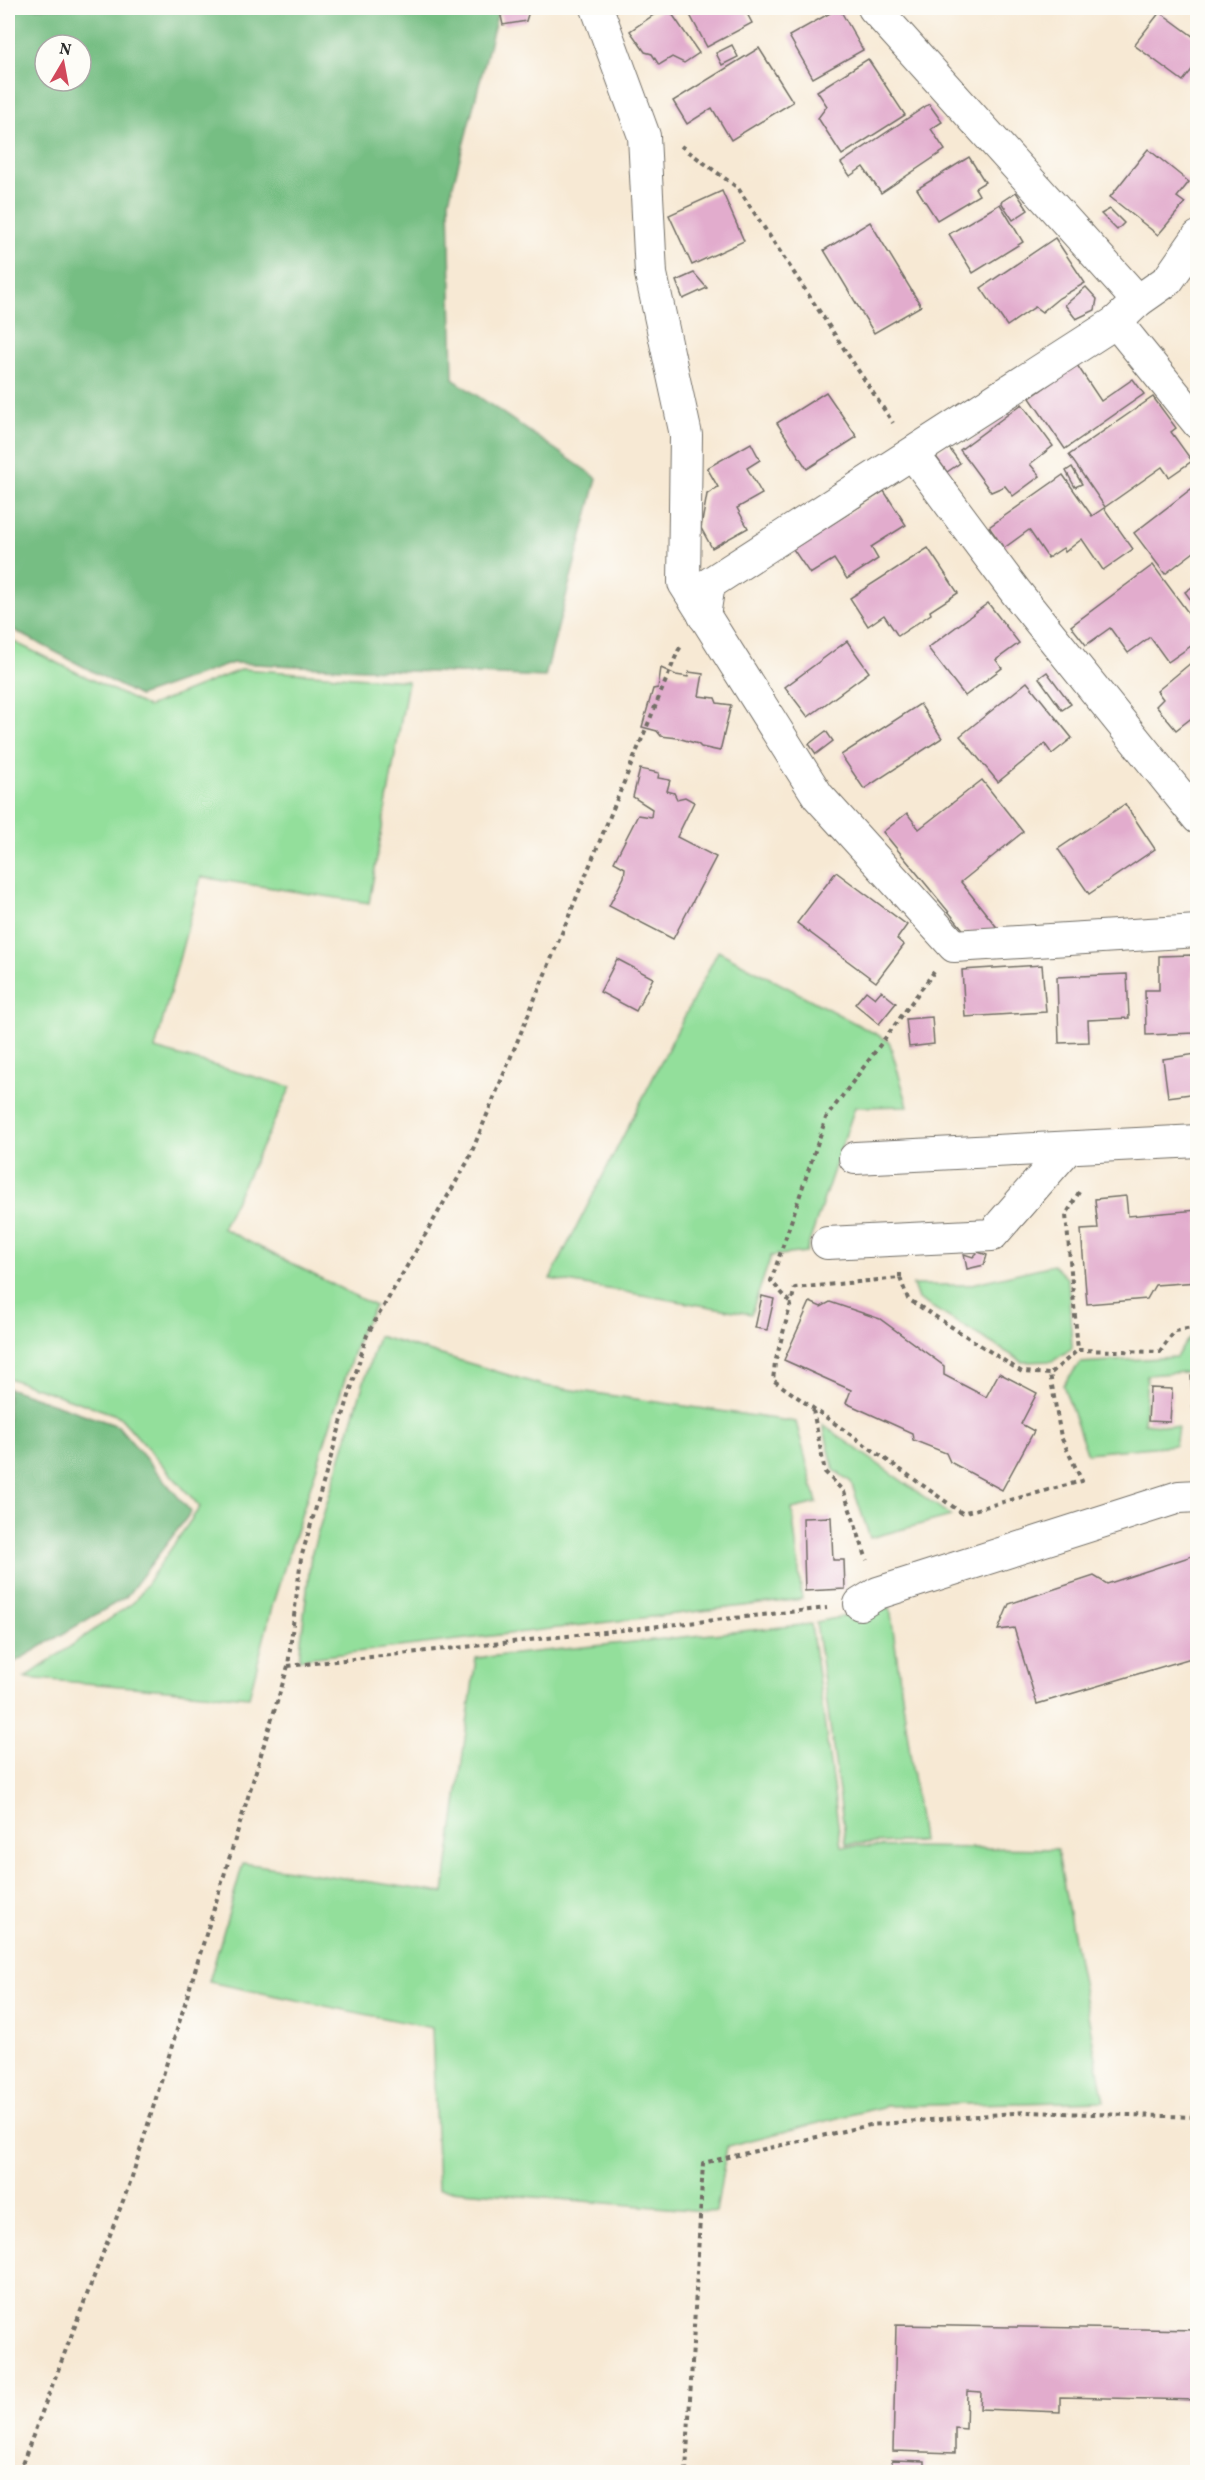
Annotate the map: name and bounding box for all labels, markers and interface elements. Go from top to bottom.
north arrow [33,33,93,93]
text: N [58,38,73,62]

